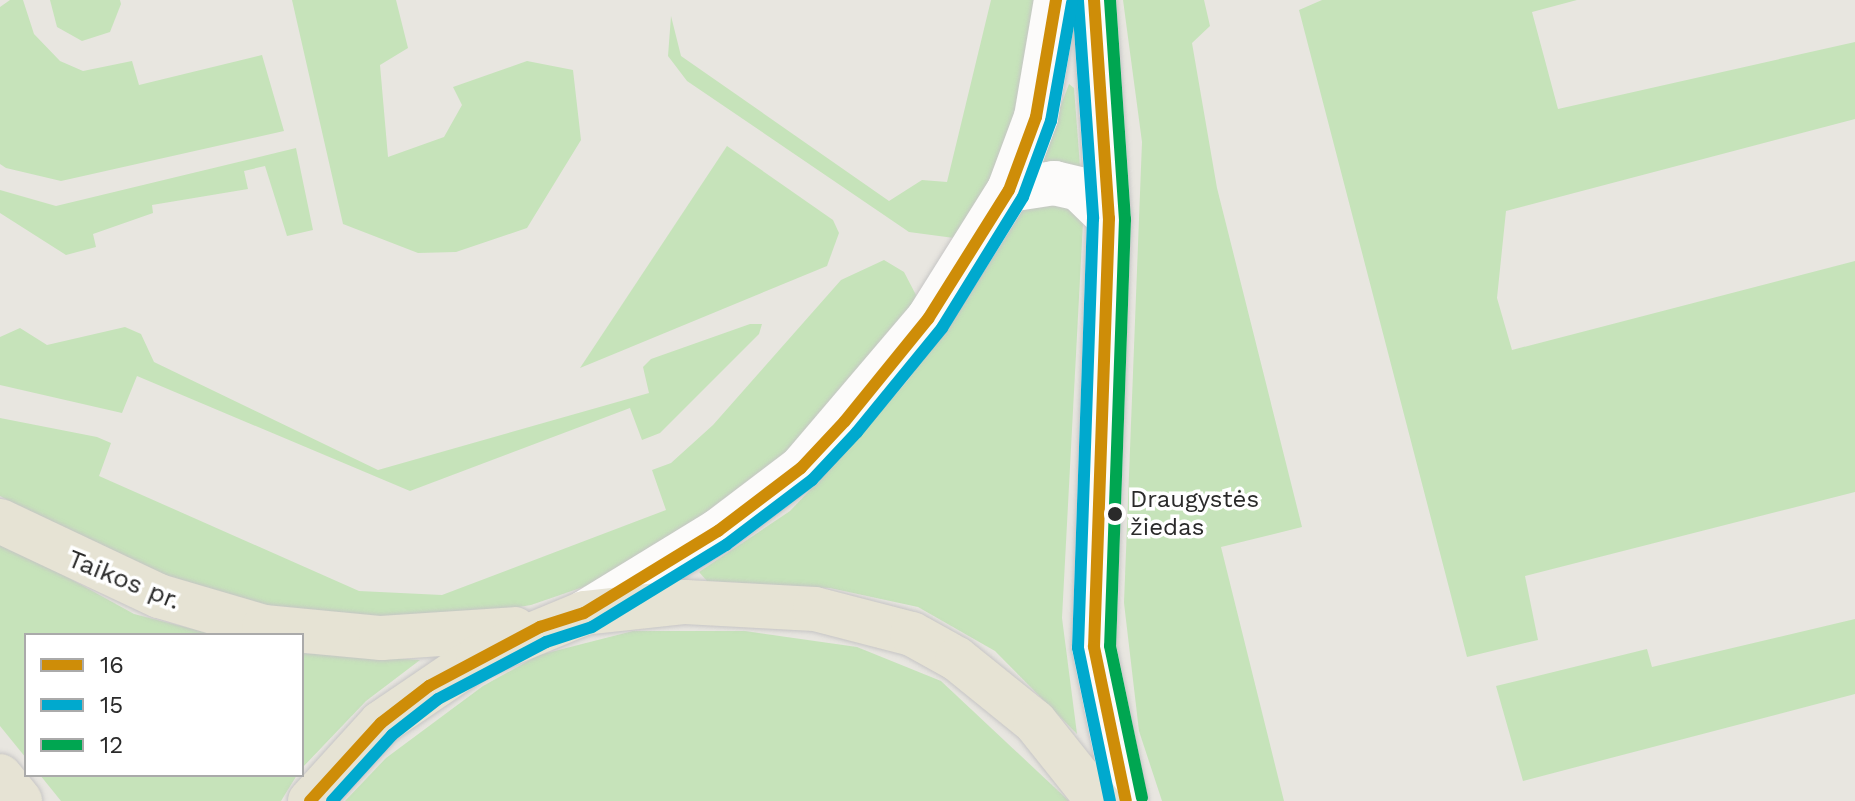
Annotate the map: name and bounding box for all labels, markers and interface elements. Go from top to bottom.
place label: Draugystės žiedas [1130,486,1259,542]
marker: Draugystės žiedas [1107,506,1123,522]
street label: Taikos pr. [63,543,185,617]
legend [24,633,304,777]
text: 16 [100,651,124,679]
text: 15 [100,691,123,719]
text: 12 [100,731,123,759]

